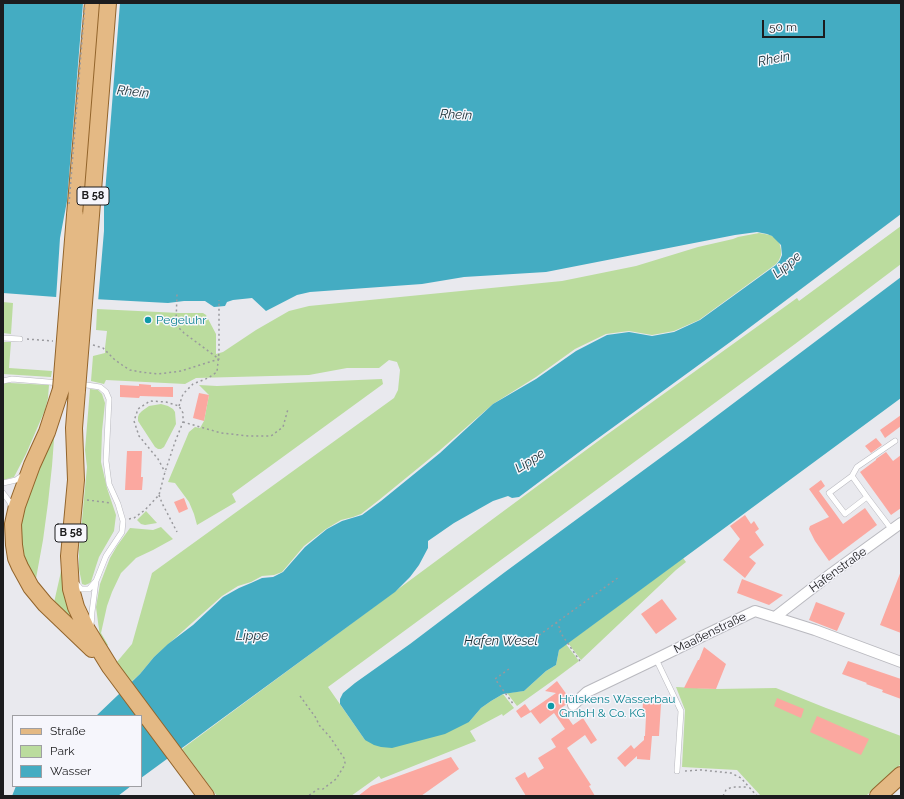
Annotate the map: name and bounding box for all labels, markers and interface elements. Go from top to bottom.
scale bar [764,12,827,38]
text: 50 m [769,20,797,34]
water label: Rhein [757,48,791,70]
water label: Rhein [116,83,150,101]
water label: Rhein [439,106,473,124]
road number: B 58 [77,187,109,205]
water label: Lippe [770,249,804,281]
place label: Pegeluhr [156,313,206,327]
marker: Pegeluhr [143,315,153,325]
water label: Lippe [512,446,548,476]
road number: B 58 [55,524,87,542]
street label: Hafenstraße [807,544,869,596]
street label: Maaßenstraße [672,609,748,657]
water label: Lippe [236,628,268,644]
water label: Hafen Wesel [464,633,538,649]
place label: Hülskens Wasserbau GmbH & Co. KG [559,692,675,720]
marker: Hülskens Wasserbau GmbH & Co. KG [546,701,556,711]
legend [12,715,142,787]
text: Straße [50,724,86,738]
text: Park [50,744,75,758]
text: Wasser [50,764,91,778]

